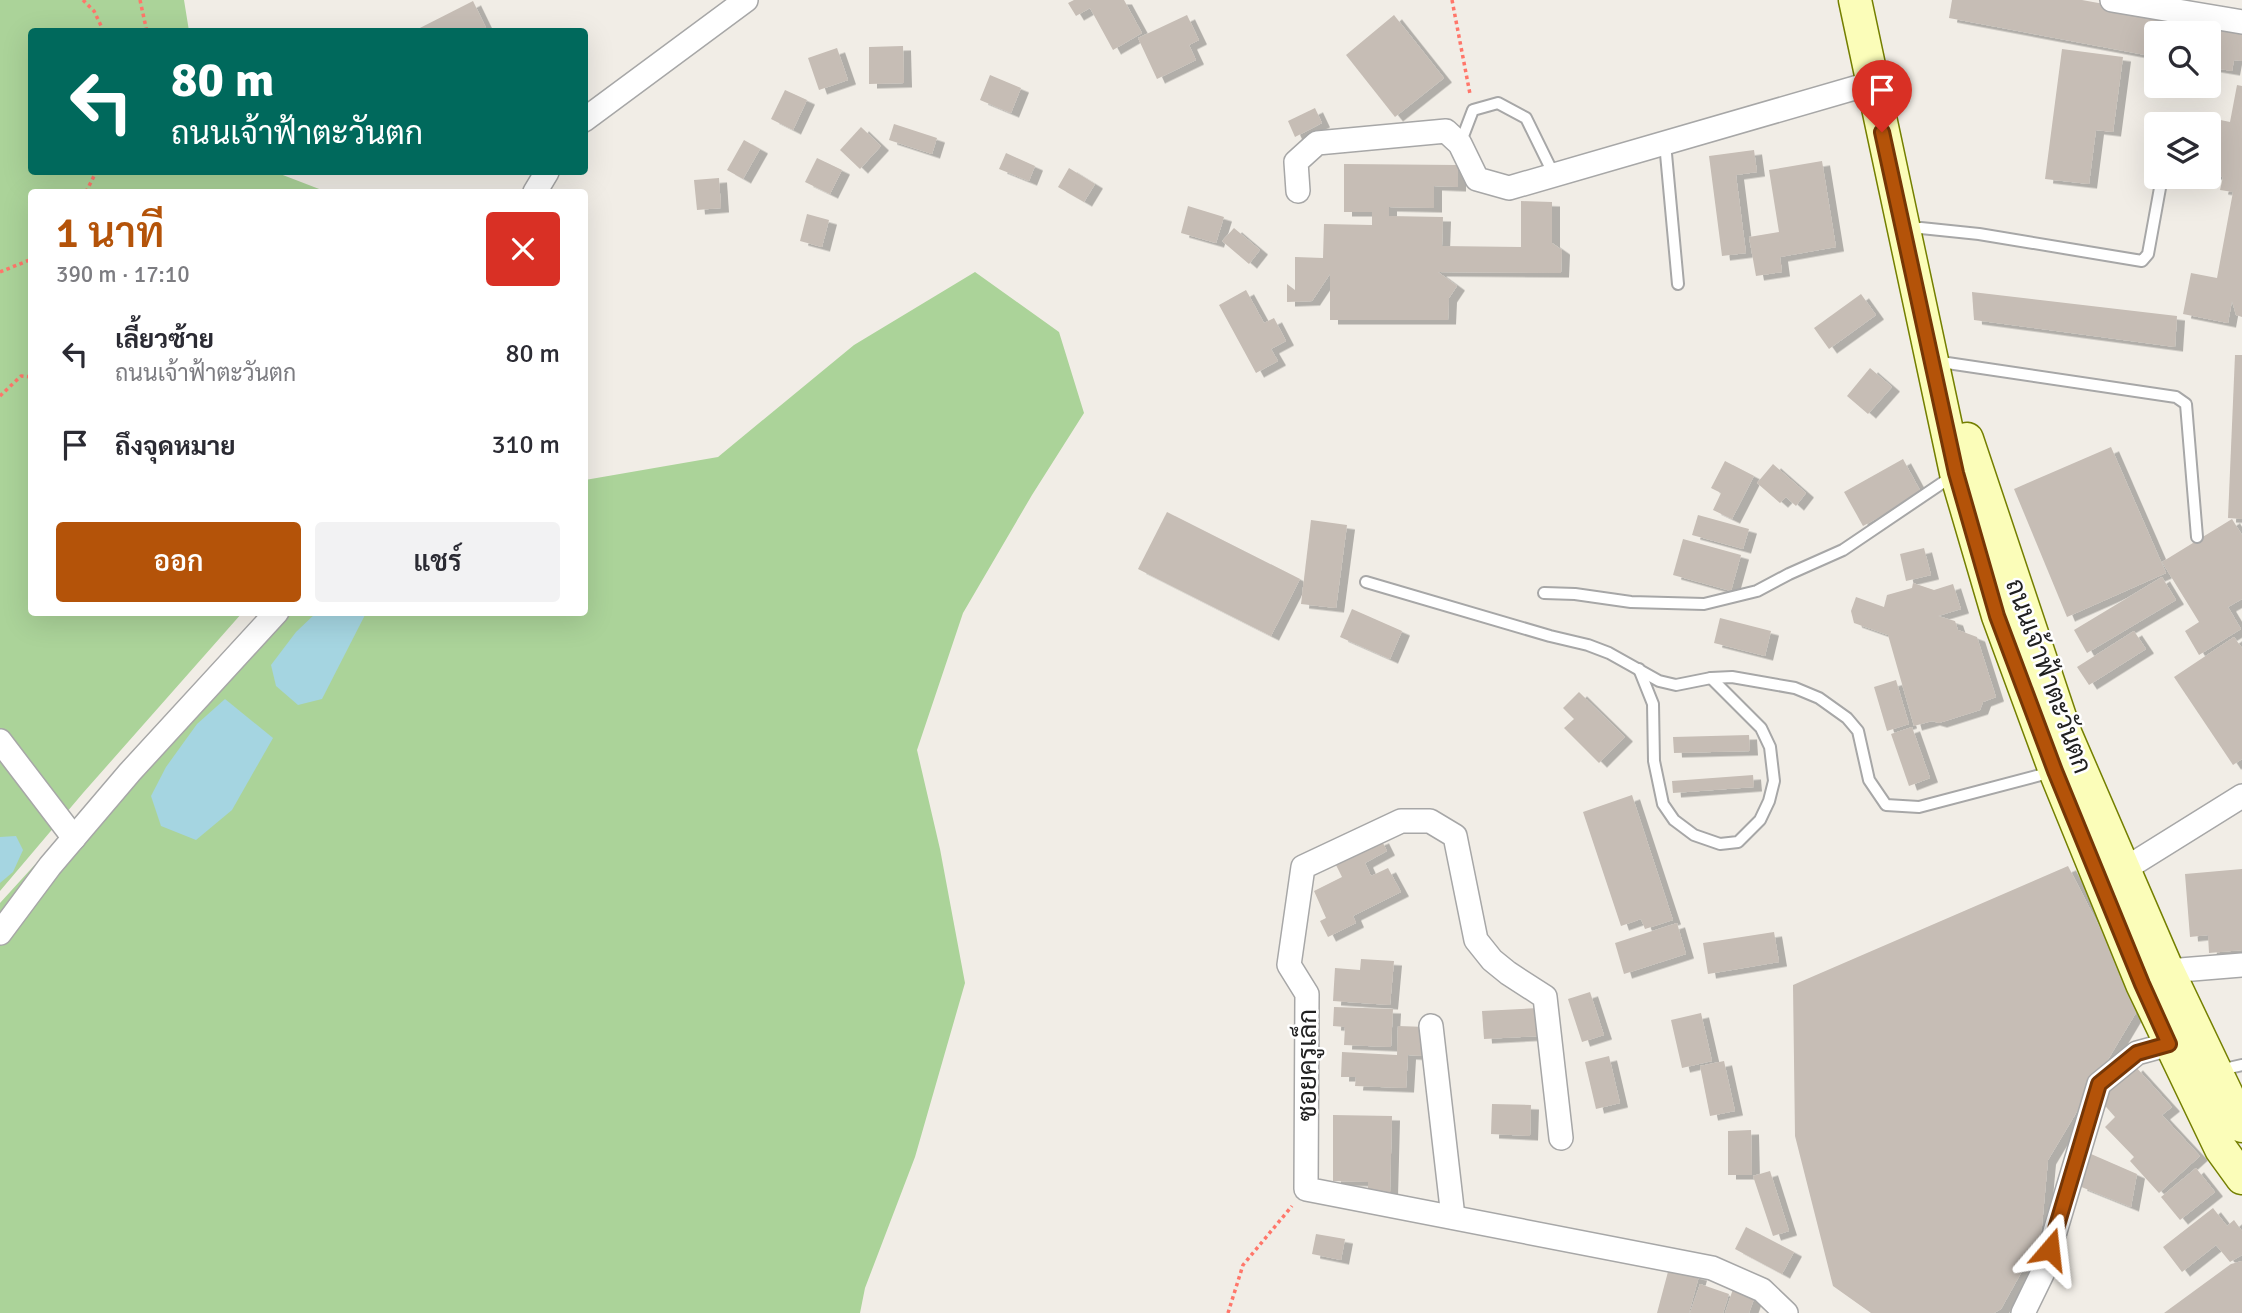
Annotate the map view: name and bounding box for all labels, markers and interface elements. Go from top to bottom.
map controls [2144,21,2221,189]
button: search [2144,21,2221,98]
text: 80 m [171,50,274,110]
icon: left [56,56,147,147]
pin [1852,60,1912,132]
icon: arrive [1863,71,1901,109]
button: layers [2144,112,2221,189]
text: ถนนเจ้าฟ้าตะวันตก [171,114,423,153]
text: 1 นาที [56,208,164,259]
button: close [486,212,560,286]
text: 390 m · 17:10 [56,260,190,289]
text: เลี้ยวซ้าย [115,324,214,356]
icon: left [56,335,94,373]
text: 80 m [505,338,560,370]
text: ถนนเจ้าฟ้าตะวันตก [115,359,296,388]
icon: arrive [56,426,94,464]
text: 310 m [491,429,560,461]
text: ถึงจุดหมาย [115,431,236,463]
button: ออก [56,522,301,602]
button: แชร์ [315,522,560,602]
street label: ถนนเจ้าฟ้าตะวันตก [1998,574,2099,778]
street label: ซอยครูเล็ก [1289,1009,1325,1121]
position arrow [2013,1212,2087,1286]

